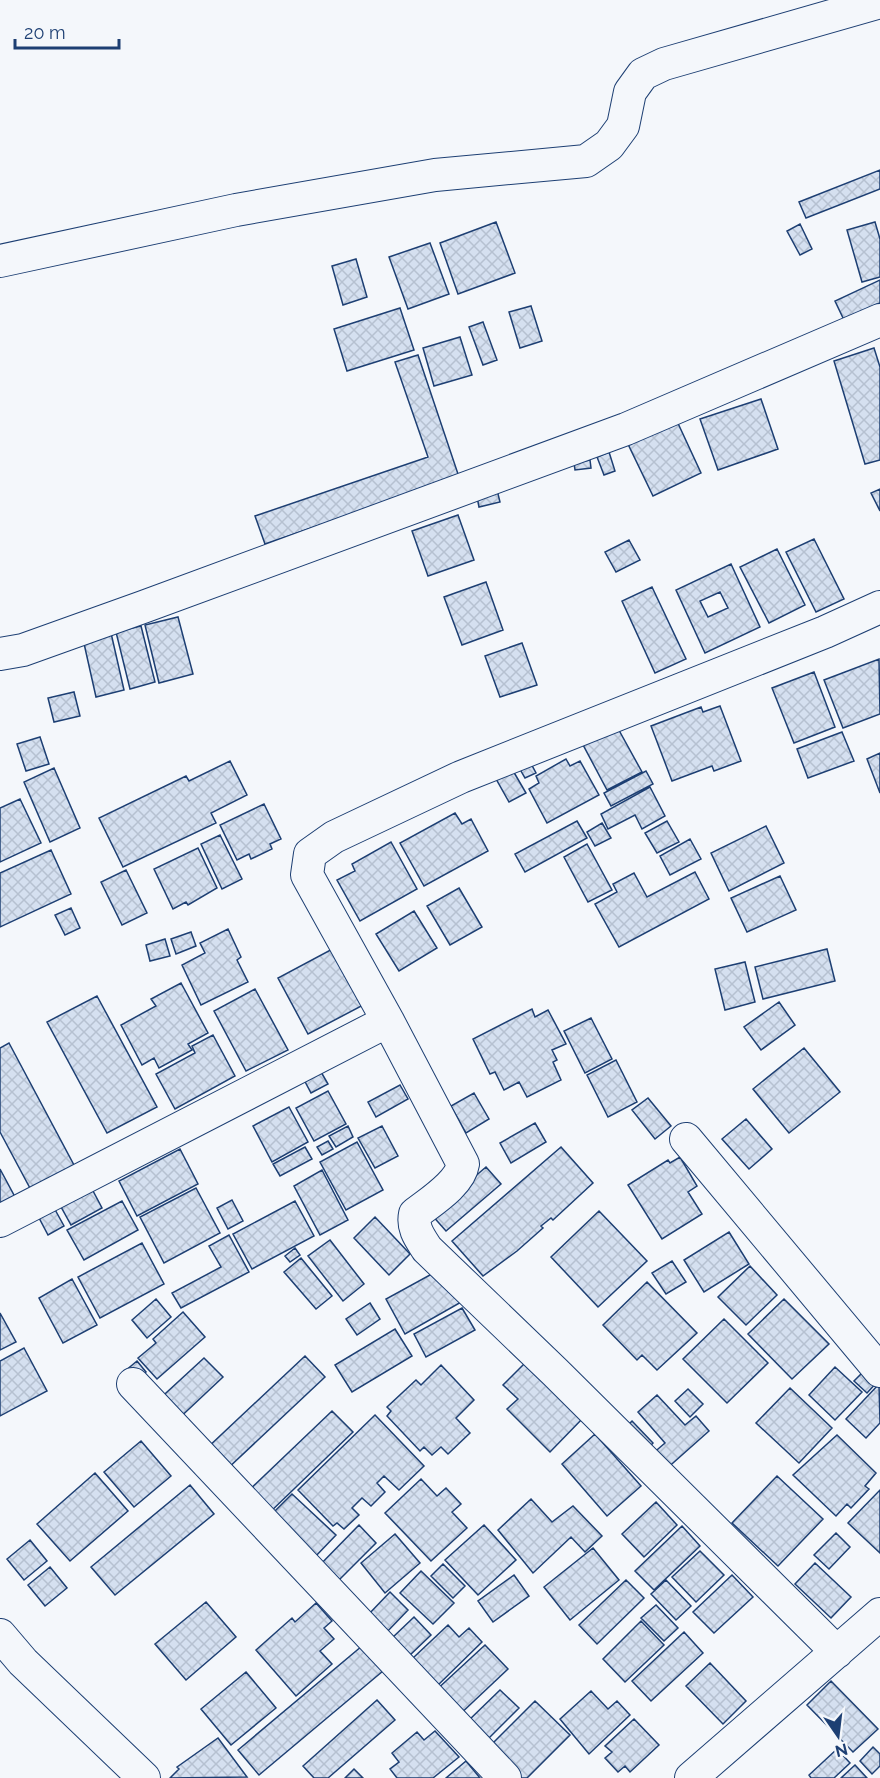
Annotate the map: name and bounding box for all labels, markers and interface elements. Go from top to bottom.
scale bar [15,12,118,50]
text: 20 m [24,22,66,43]
north arrow [808,1706,868,1766]
text: N [833,1739,850,1761]

